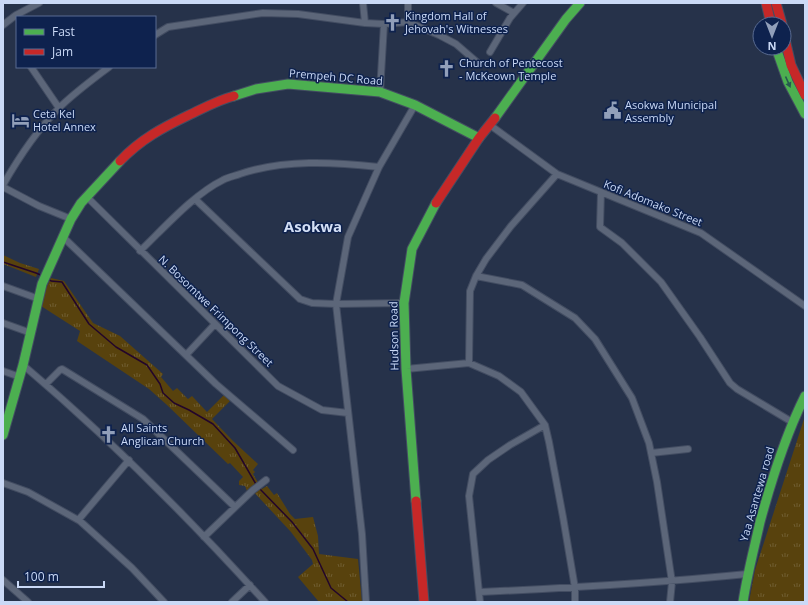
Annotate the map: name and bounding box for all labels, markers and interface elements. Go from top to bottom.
place label: Kingdom Hall of Jehovah's Witnesses [404,8,508,36]
church icon: Kingdom Hall of Jehovah's Witnesses [382,12,402,32]
legend [16,16,156,68]
north arrow [752,16,792,56]
text: Fast [52,23,75,40]
text: N [768,39,776,54]
text: Jam [51,43,73,60]
place label: Church of Pentecost - McKeown Temple [459,55,563,83]
church icon: Church of Pentecost - McKeown Temple [436,59,456,79]
street label: Prempeh DC Road [289,65,384,88]
one-way arrow [785,76,791,88]
place label: Asokwa Municipal Assembly [625,97,717,125]
public building icon: Asokwa Municipal Assembly [602,101,622,121]
place label: Ceta Kel Hotel Annex [33,106,96,134]
hotel icon: Ceta Kel Hotel Annex [10,110,30,130]
street label: Kofi Adomako Street [602,176,705,229]
district label: Asokwa [284,216,342,236]
street label: N. Bosomtwe Frimpong Street [156,252,277,370]
street label: Hudson Road [385,301,402,371]
place label: All Saints Anglican Church [121,420,204,448]
church icon: All Saints Anglican Church [98,424,118,444]
street label: Yaa Asantewa road [736,445,777,543]
scale bar [18,563,104,589]
text: 100 m [24,568,59,585]

